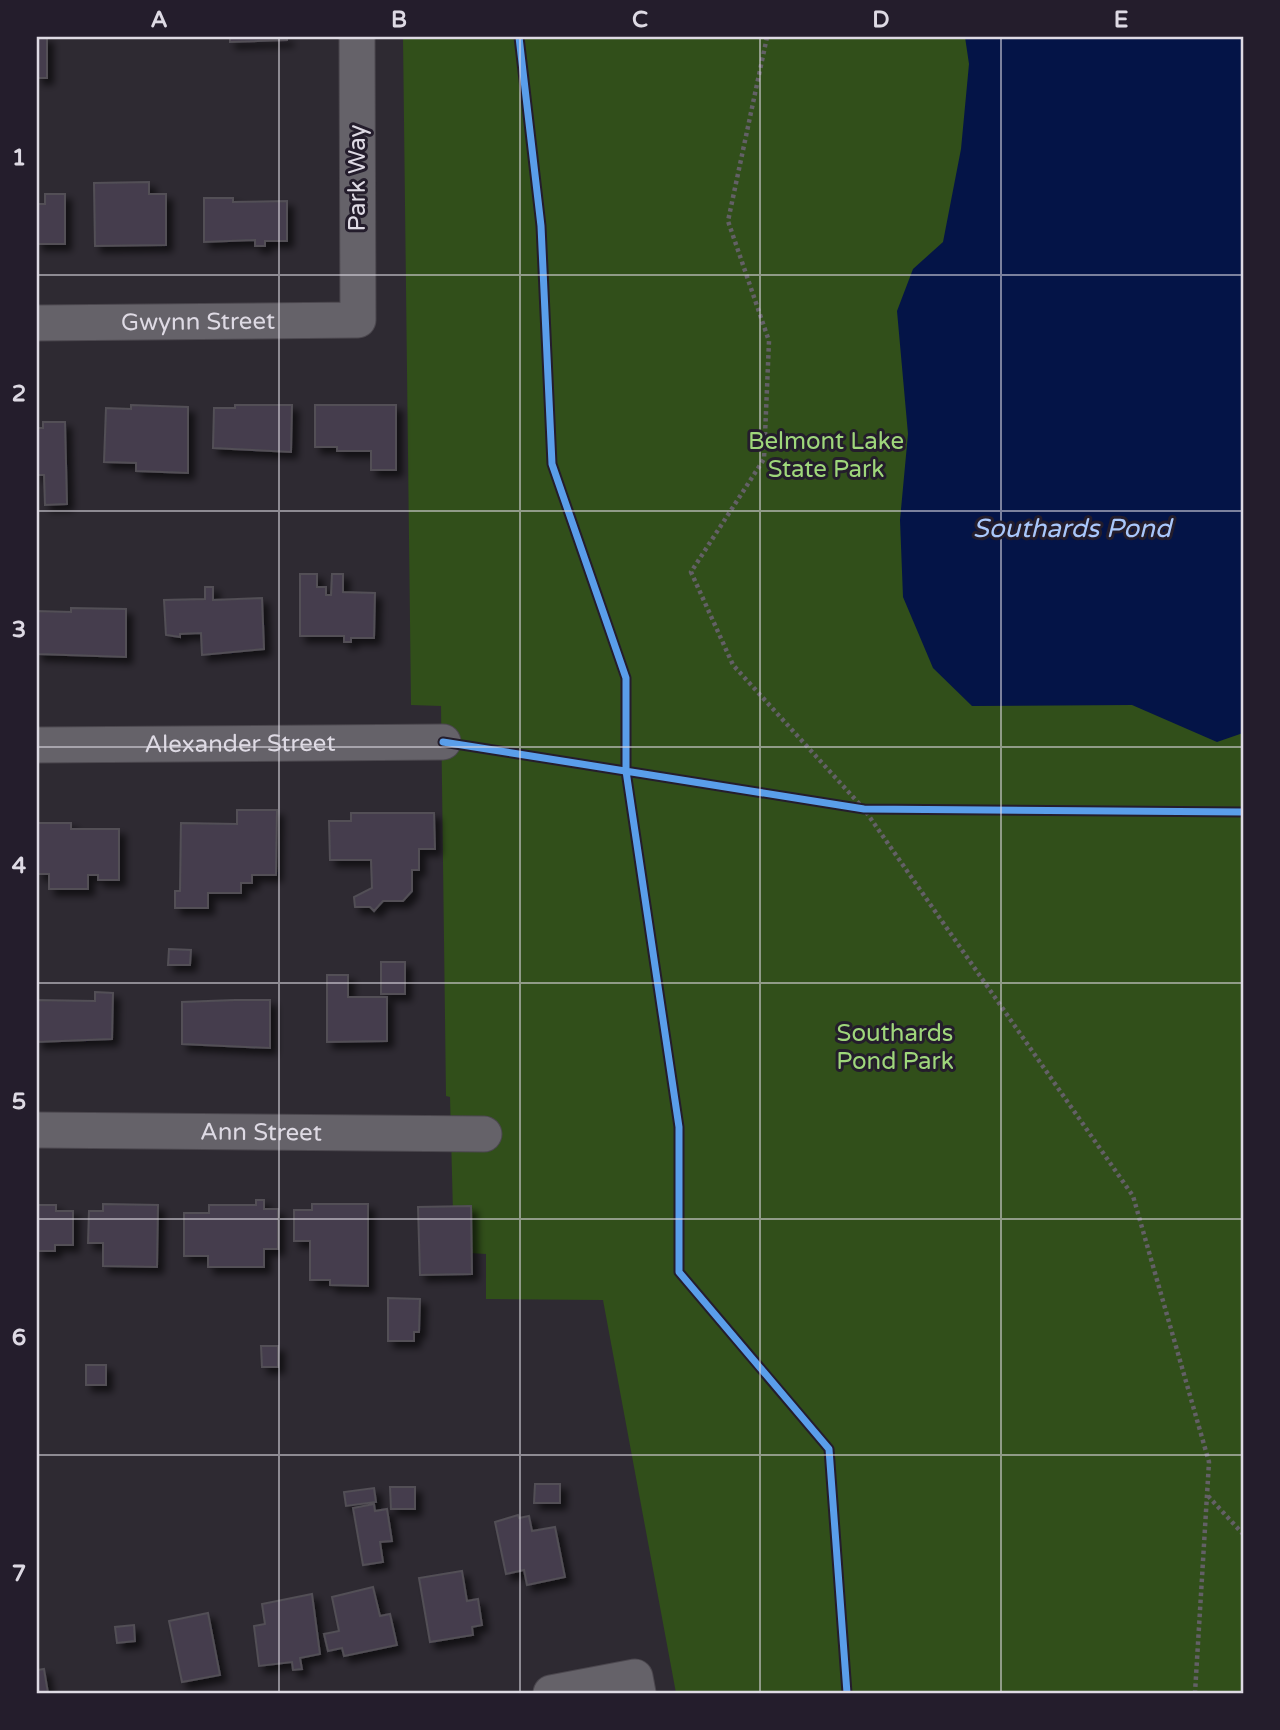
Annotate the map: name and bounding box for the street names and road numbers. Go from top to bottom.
street label: Park Way [343,124,372,231]
street label: Gwynn Street [121,307,275,337]
street label: Alexander Street [144,729,336,759]
street label: Ann Street [200,1117,322,1148]

